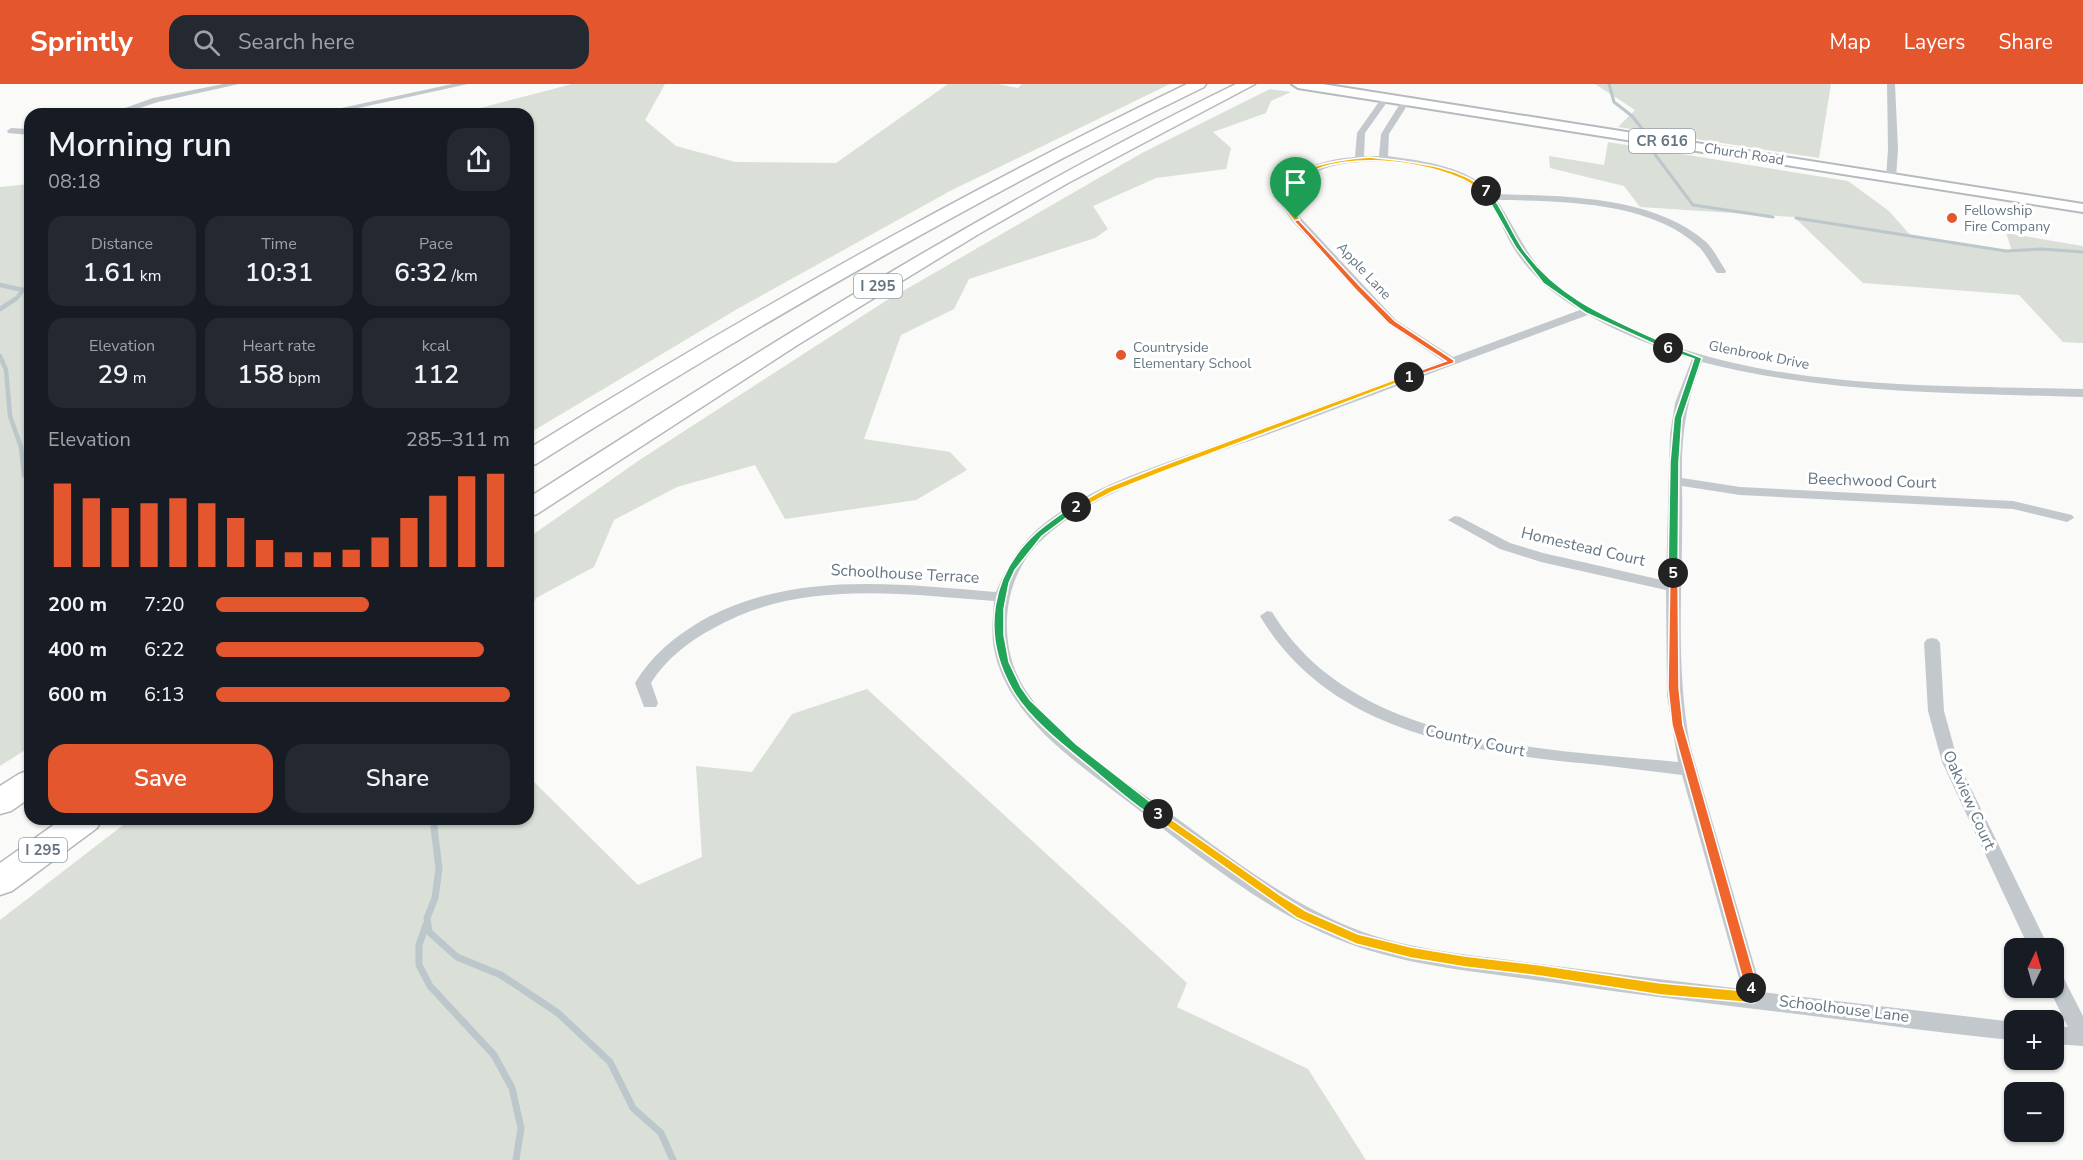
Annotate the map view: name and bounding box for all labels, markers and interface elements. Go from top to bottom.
search box [169,15,589,69]
text: Sprintly [30,23,133,61]
icon: search [190,26,223,59]
text: Search here [238,27,355,57]
text: Map [1829,28,1871,56]
text: Layers [1904,28,1965,56]
text: Share [1998,28,2053,56]
text: Morning run [48,123,232,168]
button: share [447,128,510,191]
road number: CR 616 [1629,129,1695,153]
street label: Church Road [1703,138,1785,170]
pin [1270,157,1321,219]
icon: arrive [1279,166,1312,199]
text: 08:18 [48,168,101,195]
pin: 7 [1471,176,1501,206]
text: 7 [1481,180,1491,202]
place label: Fellowship Fire Company [1964,201,2051,236]
marker: Fellowship Fire Company [1945,211,1959,225]
text: Distance [91,233,153,255]
text: Time [261,233,297,255]
text: Pace [419,233,453,255]
street label: Apple Lane [1332,238,1396,304]
text: 1.61 [83,255,136,290]
text: 10:31 [245,255,313,290]
text: 6:32 [394,255,447,290]
text: km [136,265,161,287]
text: /km [447,265,478,287]
road number: I 295 [854,274,902,298]
pin: 6 [1653,333,1683,363]
text: Elevation [89,335,155,357]
text: Heart rate [242,335,316,357]
text: kcal [422,335,450,357]
street label: Glenbrook Drive [1707,336,1811,374]
text: 6 [1663,337,1673,359]
place label: Countryside Elementary School [1133,338,1252,373]
marker: Countryside Elementary School [1114,348,1128,362]
text: 29 [97,357,129,392]
text: 158 [237,357,284,392]
text: 112 [413,357,459,392]
pin: 1 [1394,362,1424,392]
text: 1 [1404,366,1414,388]
text: m [129,367,147,389]
text: bpm [284,367,321,389]
text: Elevation [48,426,131,453]
text: 285–311 m [406,426,510,453]
street label: Beechwood Court [1807,468,1937,494]
pin: 2 [1061,492,1091,522]
text: 2 [1071,496,1081,518]
street label: Homestead Court [1519,522,1648,572]
pin: 5 [1658,558,1688,588]
street label: Schoolhouse Terrace [830,559,980,589]
text: 5 [1668,562,1678,584]
text: 200 m [48,591,107,618]
text: 7:20 [144,591,185,618]
text: 400 m [48,636,107,663]
text: 6:22 [144,636,185,663]
text: 600 m [48,681,107,708]
text: 6:13 [144,681,185,708]
street label: Country Court [1423,720,1527,762]
button: Save [48,744,273,813]
button: Share [285,744,510,813]
street label: Oakview Court [1937,747,2001,853]
pin: 3 [1143,799,1173,829]
text: 3 [1153,803,1163,825]
road number: I 295 [19,838,67,862]
north arrow [2004,938,2064,998]
map controls [2004,938,2064,1142]
pin: 4 [1736,973,1766,1003]
text: 4 [1746,977,1756,999]
street label: Schoolhouse Lane [1778,990,1910,1028]
button: + [2004,1010,2064,1070]
button: − [2004,1082,2064,1142]

